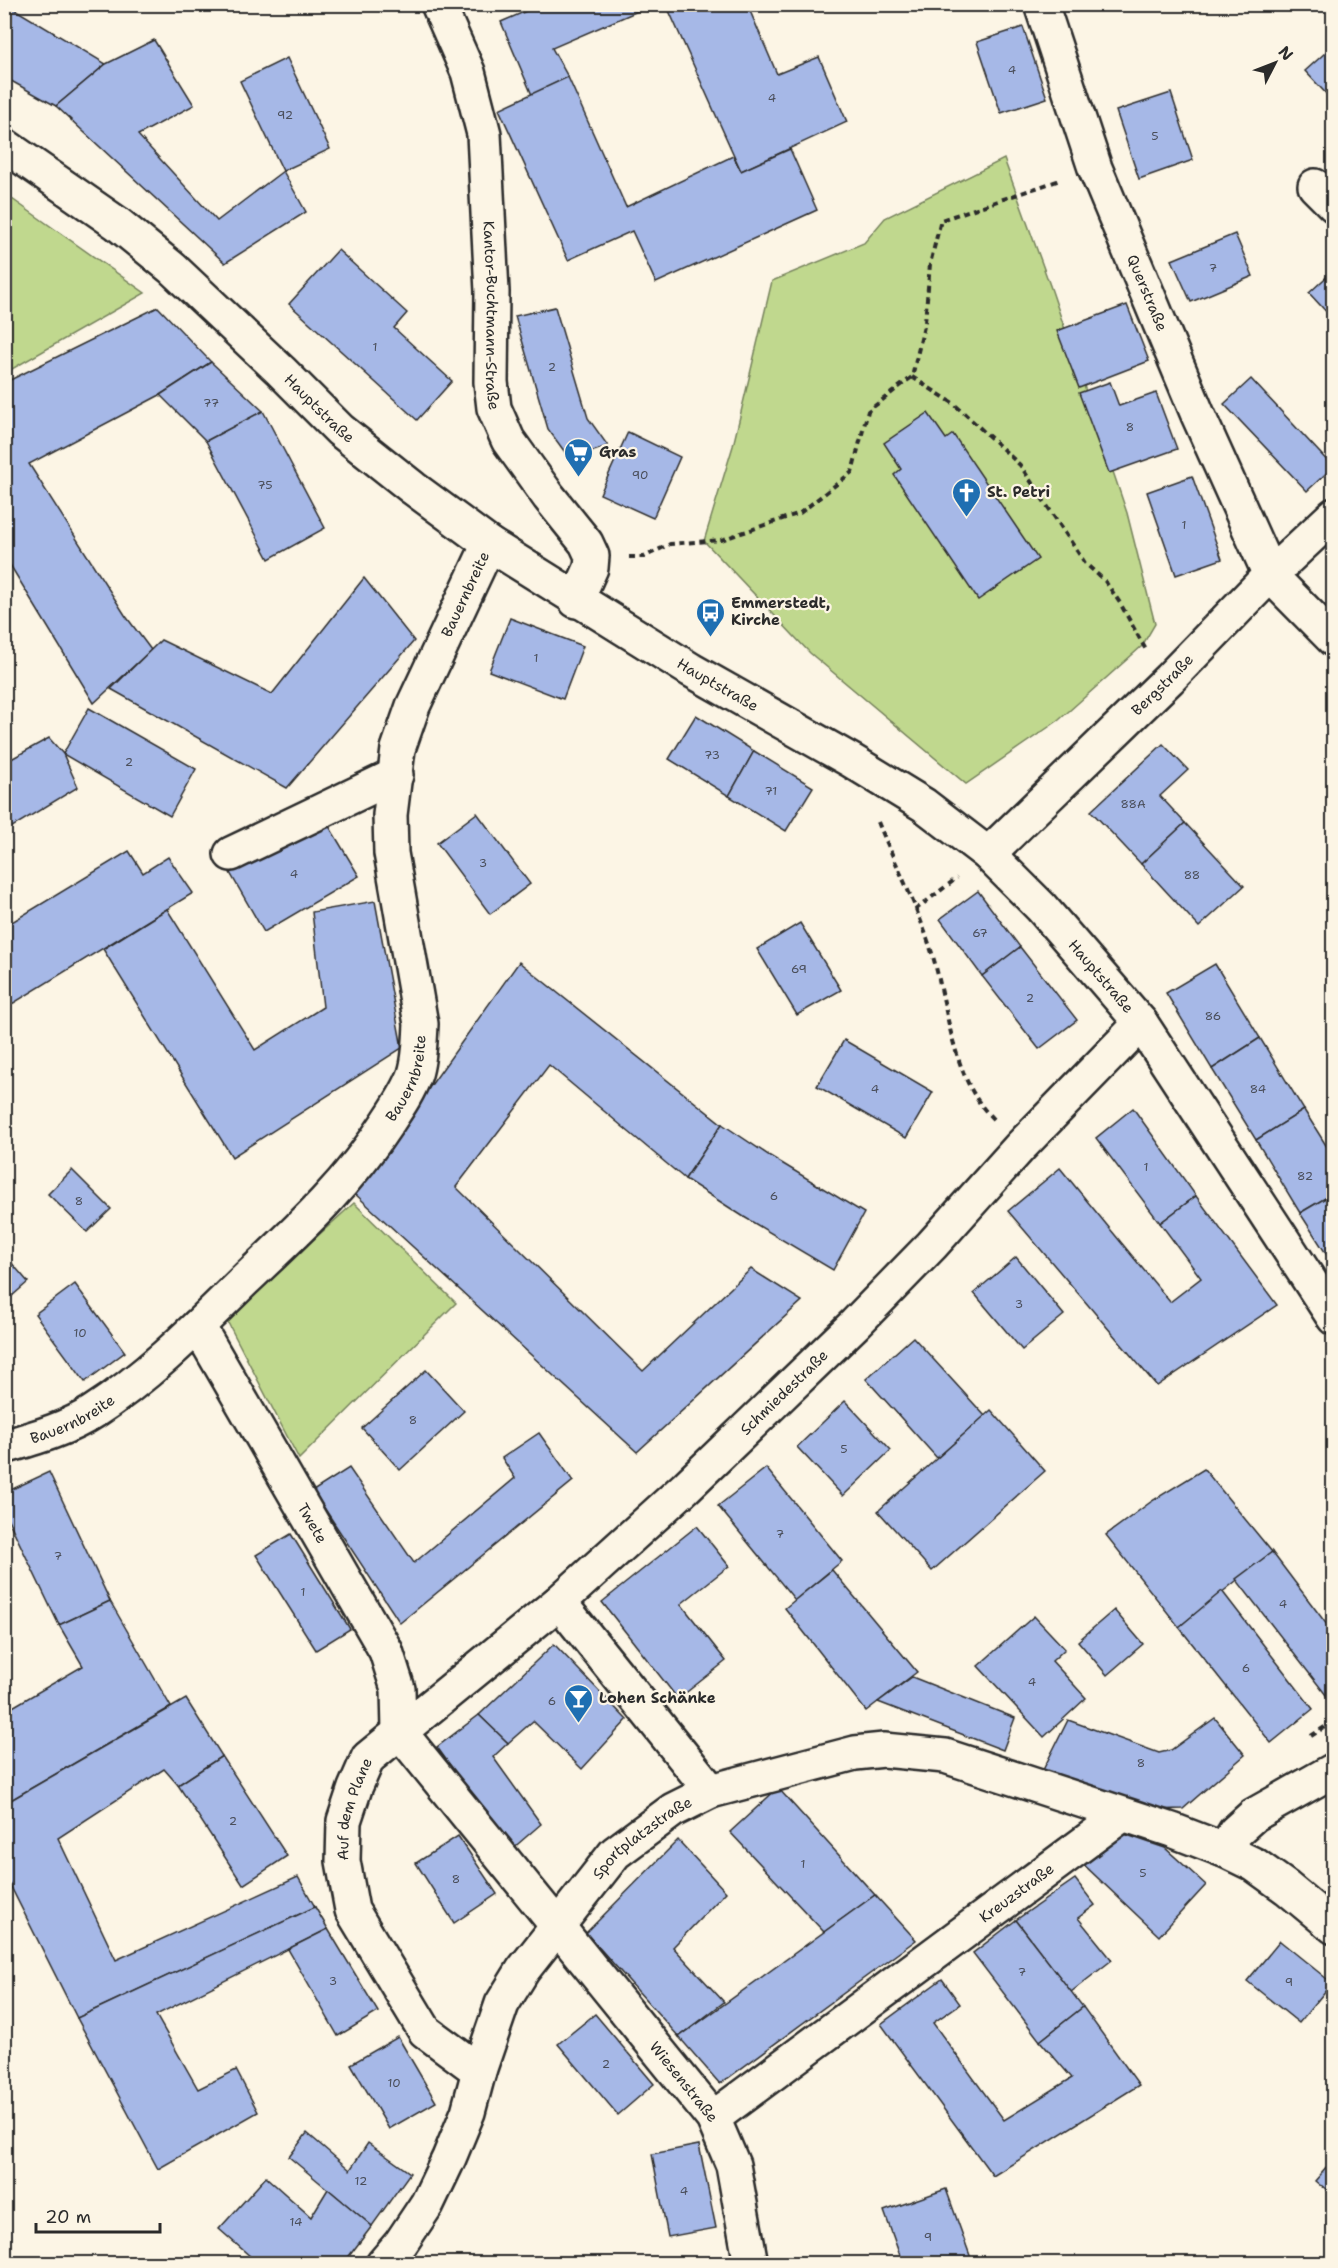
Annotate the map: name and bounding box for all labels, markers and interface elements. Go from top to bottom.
north arrow [1245,33,1305,93]
text: N [1274,42,1298,65]
house number: 4 [1008,62,1016,78]
house number: 4 [768,90,776,106]
house number: 92 [277,107,293,123]
house number: 5 [1151,128,1159,144]
street label: Kantor-Buchtmann-Straße [478,220,504,411]
street label: Querstraße [1122,251,1172,334]
house number: 7 [1209,260,1217,276]
house number: 1 [372,339,378,355]
house number: 2 [548,359,556,375]
street label: Hauptstraße [280,370,358,448]
house number: 77 [203,395,219,411]
house number: 8 [1126,419,1134,435]
supermarket icon: Gras [562,436,594,478]
place label: Gras [599,442,637,462]
house number: 90 [632,467,648,483]
church icon: St. Petri [950,476,982,518]
house number: 75 [257,477,273,493]
place label: St. Petri [987,482,1050,502]
house number: 1 [1181,517,1187,533]
street label: Bauernbreite [437,548,494,640]
place label: Emmerstedt, Kirche [731,593,830,630]
bus stop icon: Emmerstedt, Kirche [694,596,726,638]
house number: 1 [533,650,539,666]
street label: Bergstraße [1127,650,1198,720]
street label: Hauptstraße [673,654,762,716]
house number: 73 [704,747,720,763]
house number: 2 [125,754,133,770]
house number: 71 [765,783,777,799]
house number: 88A [1120,796,1146,812]
house number: 3 [479,855,487,871]
house number: 4 [290,866,298,882]
house number: 88 [1184,867,1200,883]
house number: 67 [972,925,988,941]
street label: Hauptstraße [1064,935,1138,1017]
house number: 69 [791,961,807,977]
house number: 2 [1026,990,1034,1006]
house number: 86 [1205,1008,1221,1024]
street label: Bauernbreite [381,1034,430,1126]
house number: 4 [871,1081,879,1097]
house number: 84 [1250,1081,1266,1097]
house number: 1 [1143,1159,1149,1175]
house number: 82 [1297,1168,1313,1184]
house number: 6 [770,1188,778,1204]
house number: 8 [75,1193,83,1209]
house number: 3 [1015,1296,1023,1312]
house number: 10 [73,1325,87,1341]
street label: Schmiedestraße [736,1345,832,1439]
street label: Bauernbreite [28,1390,119,1449]
house number: 8 [409,1412,417,1428]
house number: 5 [840,1441,848,1457]
street label: Twete [293,1499,332,1547]
house number: 7 [776,1526,784,1542]
house number: 7 [54,1548,62,1564]
house number: 1 [300,1584,306,1600]
house number: 4 [1279,1596,1287,1612]
house number: 6 [1242,1660,1250,1676]
house number: 4 [1028,1674,1036,1690]
bar icon: Lohen Schänke [562,1682,594,1724]
place label: Lohen Schänke [599,1688,716,1708]
house number: 6 [548,1693,556,1709]
street label: Auf dem Plane [333,1755,377,1861]
house number: 8 [1137,1755,1145,1771]
street label: Sportplatzstraße [588,1792,695,1883]
house number: 2 [229,1813,237,1829]
house number: 1 [800,1856,806,1872]
street label: Kreuzstraße [975,1859,1058,1927]
house number: 5 [1139,1865,1147,1881]
house number: 8 [452,1871,460,1887]
house number: 7 [1018,1964,1026,1980]
house number: 3 [329,1973,337,1989]
house number: 9 [1285,1974,1293,1990]
street label: Wiesenstraße [645,2037,723,2127]
house number: 2 [602,2056,610,2072]
house number: 10 [387,2075,401,2091]
house number: 12 [355,2173,367,2189]
house number: 4 [680,2183,688,2199]
scale bar [36,2196,160,2234]
text: 20 m [45,2205,91,2229]
house number: 14 [290,2214,302,2230]
house number: 9 [924,2229,932,2245]

